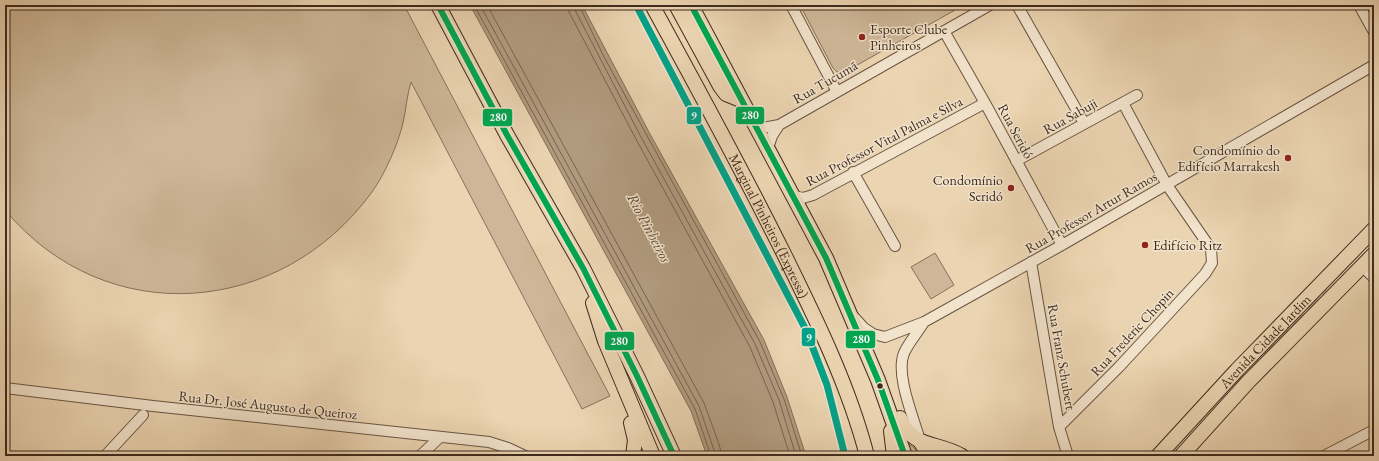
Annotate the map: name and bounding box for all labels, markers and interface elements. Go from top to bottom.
place label: Esporte Clube Pinheiros [870,20,948,54]
marker: Esporte Clube Pinheiros [857,32,867,42]
street label: Rua Tucumã [789,56,861,108]
street label: Rua Professor Vital Palma e Silva [802,92,966,190]
street label: Rua Sabuji [1040,94,1101,138]
street label: Rua Seridó [994,100,1038,162]
line badge: 9 [686,106,702,125]
line badge: 280 [735,106,765,125]
line badge: 280 [482,108,513,127]
text: 9 [691,108,697,122]
text: 280 [741,108,759,122]
text: 280 [489,110,507,124]
place label: Condomínio do Edifício Marrakesh [1178,141,1280,175]
street label: Marginal Pinheiros (Expressa) [725,150,813,301]
marker: Condomínio do Edifício Marrakesh [1283,153,1293,163]
street label: Rua Professor Artur Ramos [1022,167,1161,257]
place label: Condomínio Seridó [933,171,1003,205]
marker: Condomínio Seridó [1006,183,1016,193]
water label: Rio Pinheiros [623,190,676,266]
place label: Edifício Ritz [1153,236,1223,254]
marker: Edifício Ritz [1140,240,1150,250]
street label: Rua Frederic Chopin [1086,284,1178,380]
street label: Avenida Cidade Jardim [1215,290,1315,393]
street label: Rua Franz Schubert [1044,303,1080,412]
line badge: 9 [801,327,816,347]
text: 9 [806,330,812,344]
line badge: 280 [845,330,876,349]
line badge: 280 [604,331,635,351]
text: 280 [852,332,870,346]
text: 280 [610,334,628,348]
unlabelled marker [875,381,885,391]
street label: Rua Dr. José Augusto de Queiroz [178,387,359,423]

